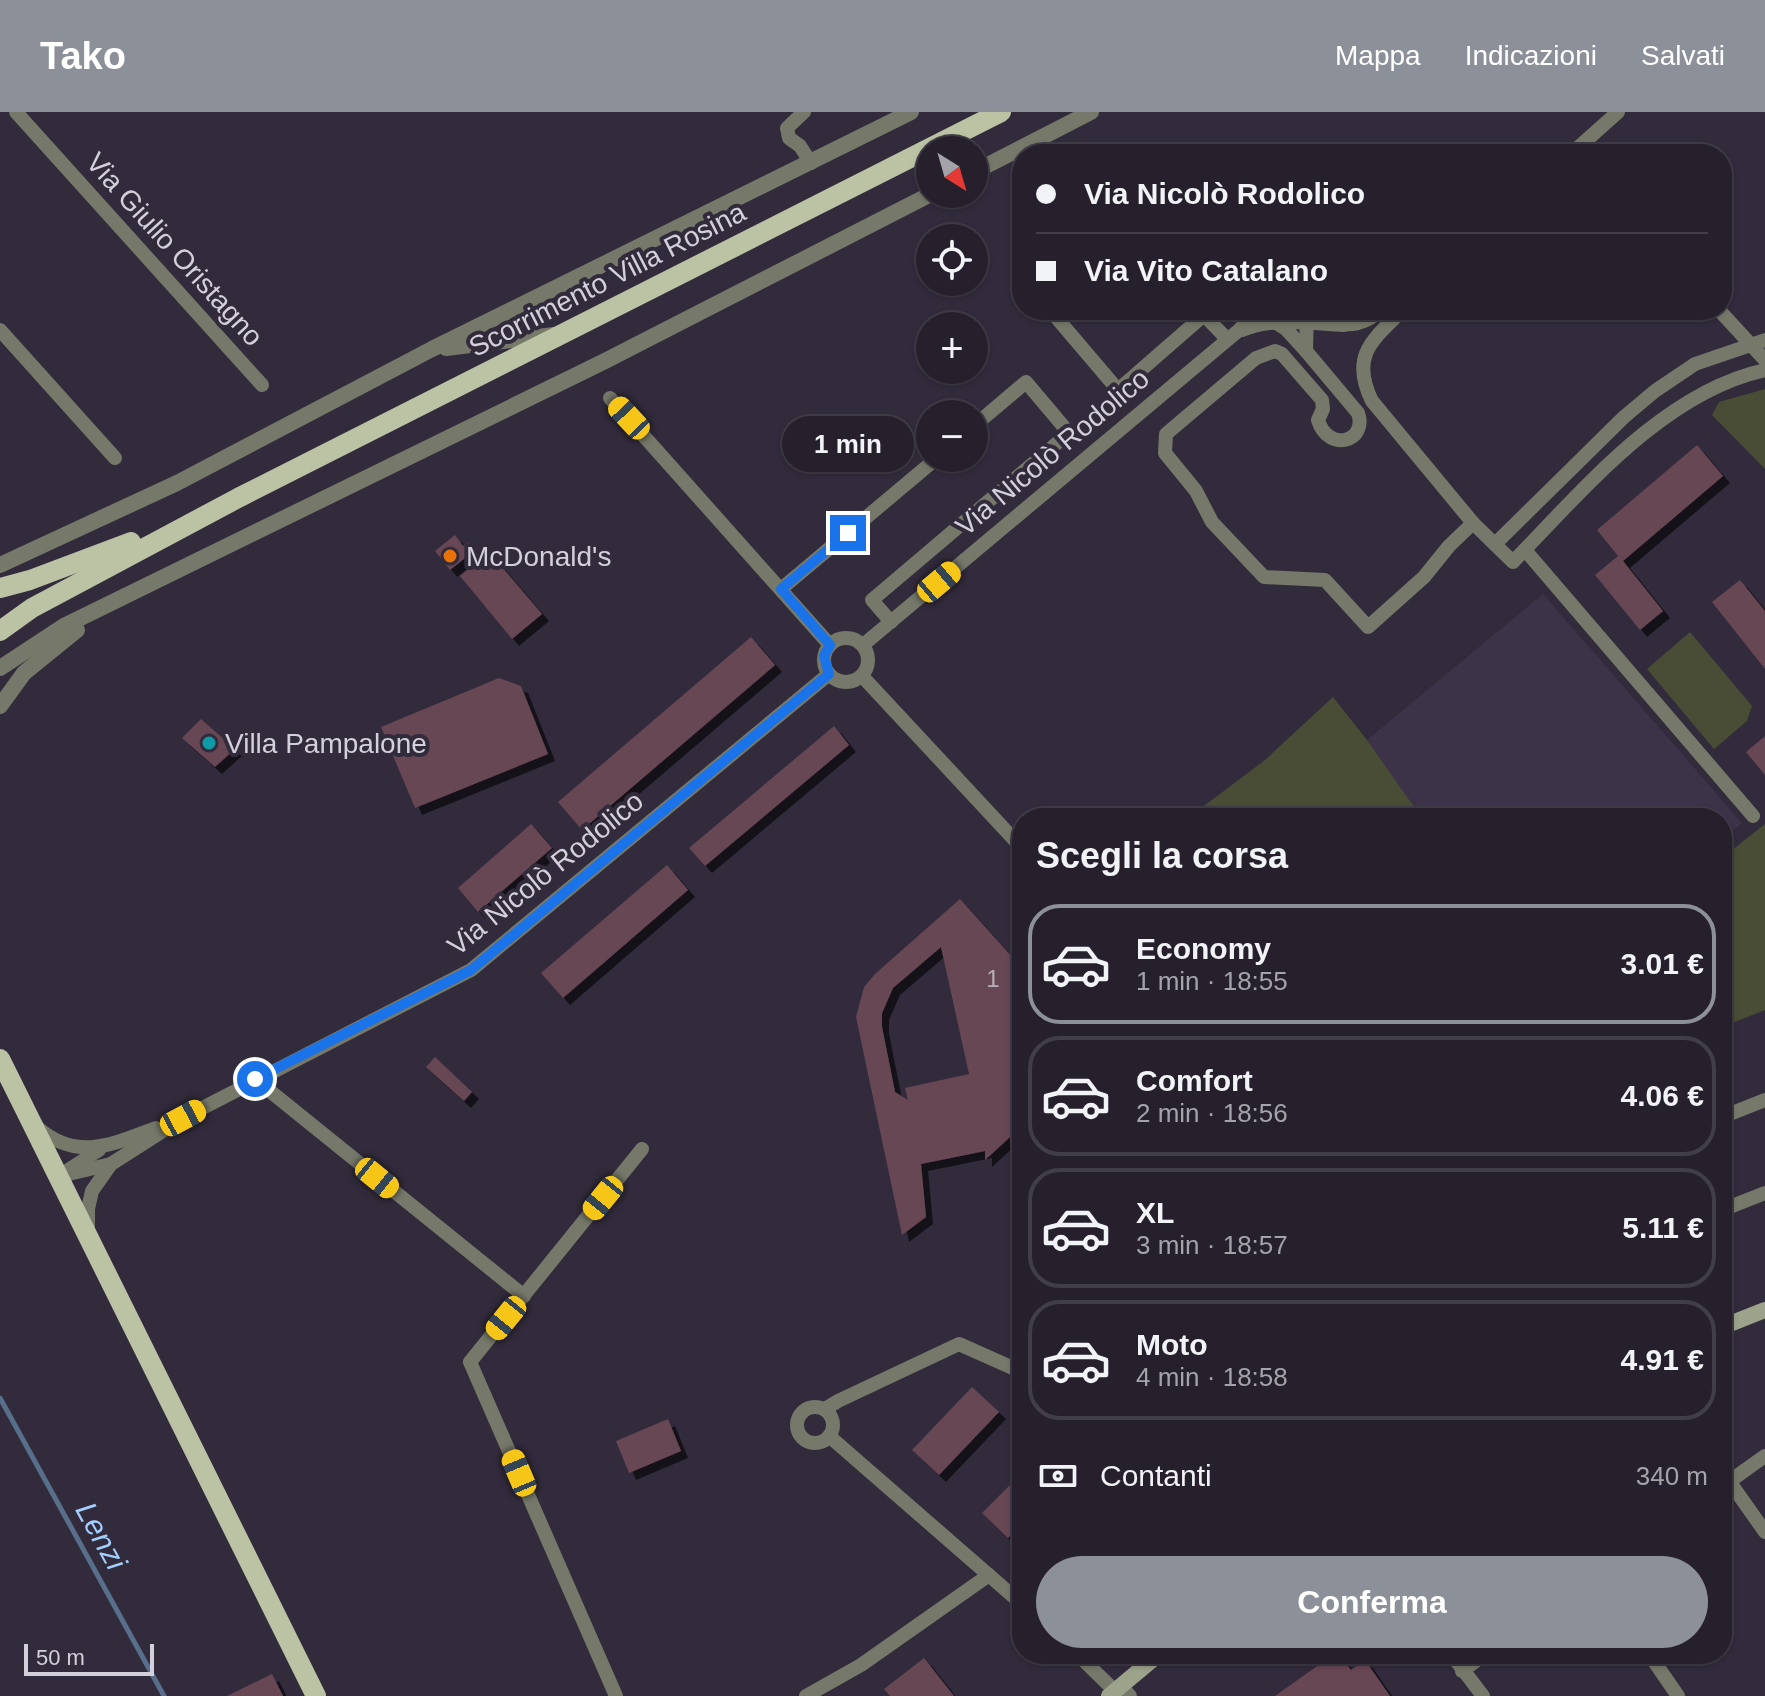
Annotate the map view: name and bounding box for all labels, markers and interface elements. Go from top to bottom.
text: Tako [40,35,126,77]
text: Mappa [1335,40,1421,71]
text: Indicazioni [1465,40,1597,71]
text: Salvati [1641,40,1725,71]
north arrow [916,136,988,208]
map controls [916,136,988,472]
street label: Via Giulio Oristagno [80,147,269,352]
text: Via Nicolò Rodolico [1084,177,1365,210]
street label: Scorrimento Villa Rosina [464,196,751,363]
button: locate [916,224,988,296]
text: Via Vito Catalano [1084,254,1328,287]
button: + [916,312,988,384]
street label: Via Nicolò Rodolico [950,363,1155,542]
car [604,392,654,444]
button: − [916,400,988,472]
callout: 1 min [782,417,914,473]
text: 1 min [814,429,882,459]
route end [830,515,866,551]
place label: McDonald's [466,541,611,572]
marker: McDonald's [441,547,459,565]
car [913,557,965,607]
place label: Villa Pampalone [225,728,427,759]
marker: Villa Pampalone [200,734,218,752]
street label: Via Nicolò Rodolico [441,785,649,962]
text: Scegli la corsa [1036,835,1288,876]
icon: car [1040,928,1112,1000]
text: Economy [1136,932,1271,965]
text: 3.01 € [1621,947,1704,980]
house number: 1 [986,965,1000,992]
text: 1 min · 18:55 [1136,966,1288,996]
icon: car [1040,1060,1112,1132]
route start [237,1061,273,1097]
text: Comfort [1136,1064,1253,1097]
text: 4.06 € [1621,1079,1704,1112]
car [156,1096,210,1140]
text: 2 min · 18:56 [1136,1098,1288,1128]
car [351,1154,403,1202]
car [579,1172,627,1224]
icon: car [1040,1192,1112,1264]
text: XL [1136,1196,1174,1229]
text: 5.11 € [1622,1211,1704,1244]
text: 3 min · 18:57 [1136,1230,1288,1260]
car [482,1292,530,1344]
icon: car [1040,1324,1112,1396]
text: Moto [1136,1328,1208,1361]
text: 4.91 € [1621,1343,1704,1376]
text: 4 min · 18:58 [1136,1362,1288,1392]
car [499,1446,539,1500]
icon: cash [1036,1454,1080,1498]
text: Contanti [1100,1459,1212,1492]
text: 340 m [1636,1461,1708,1491]
water label: Lenzi [70,1496,134,1576]
button: Conferma [1036,1556,1708,1648]
scale bar [24,1640,154,1676]
text: 50 m [36,1645,85,1670]

